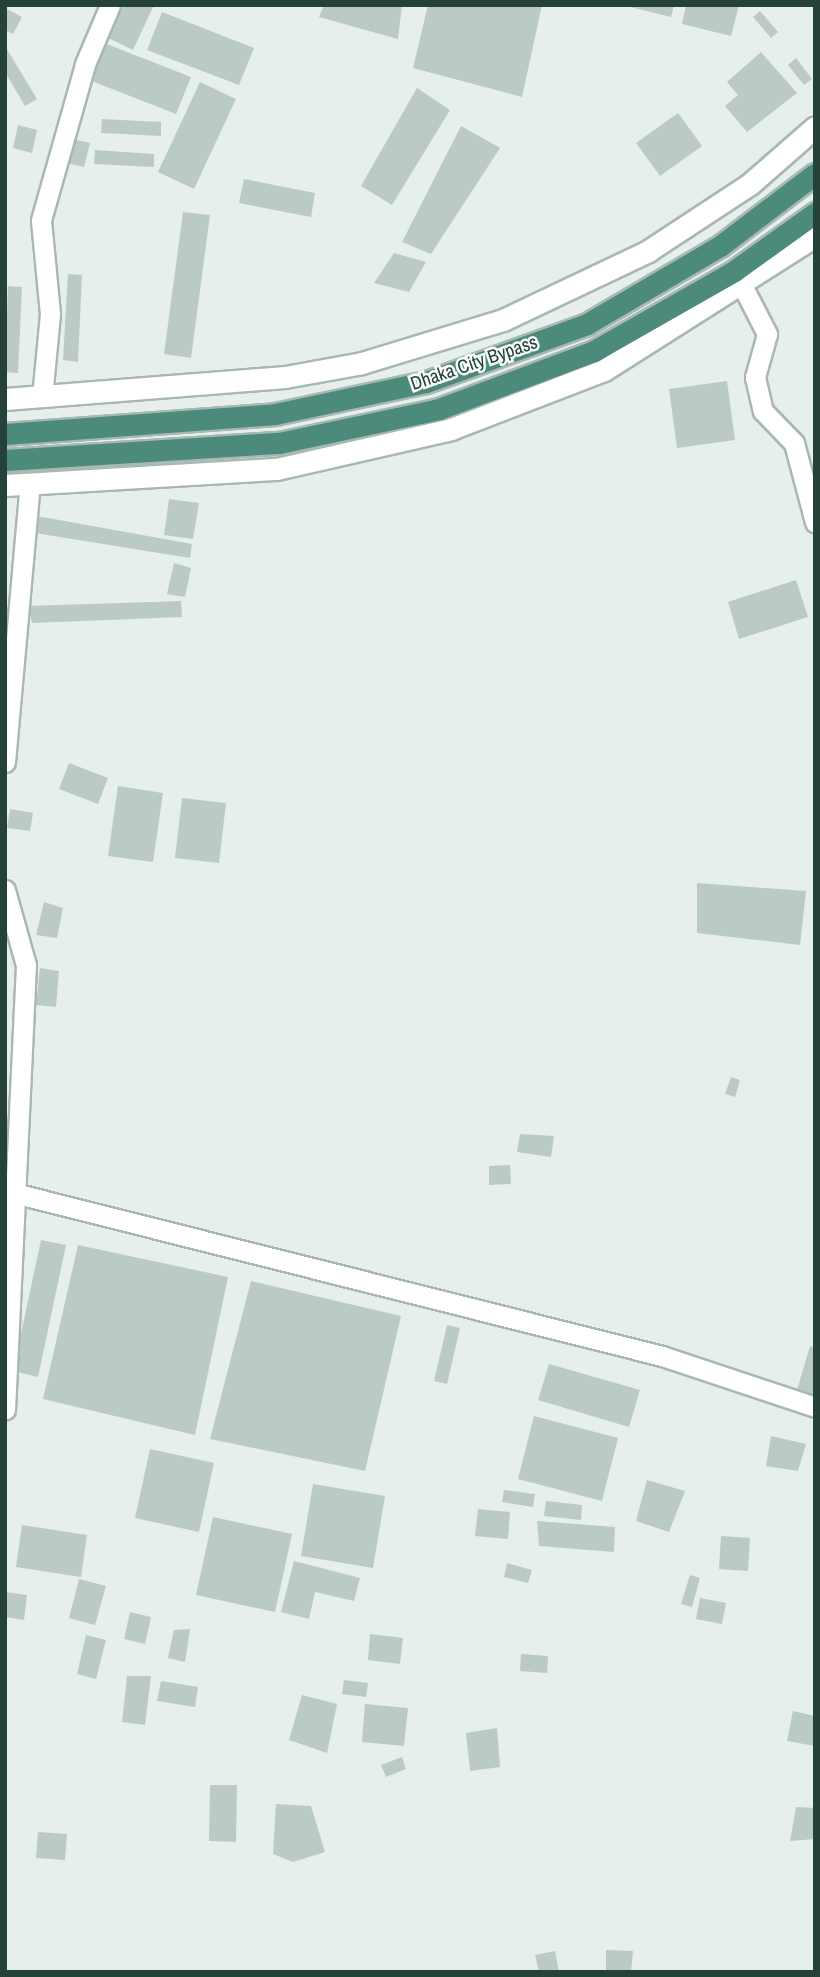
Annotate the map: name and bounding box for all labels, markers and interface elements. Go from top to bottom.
street label: Dhaka City Bypass [408,331,540,395]

